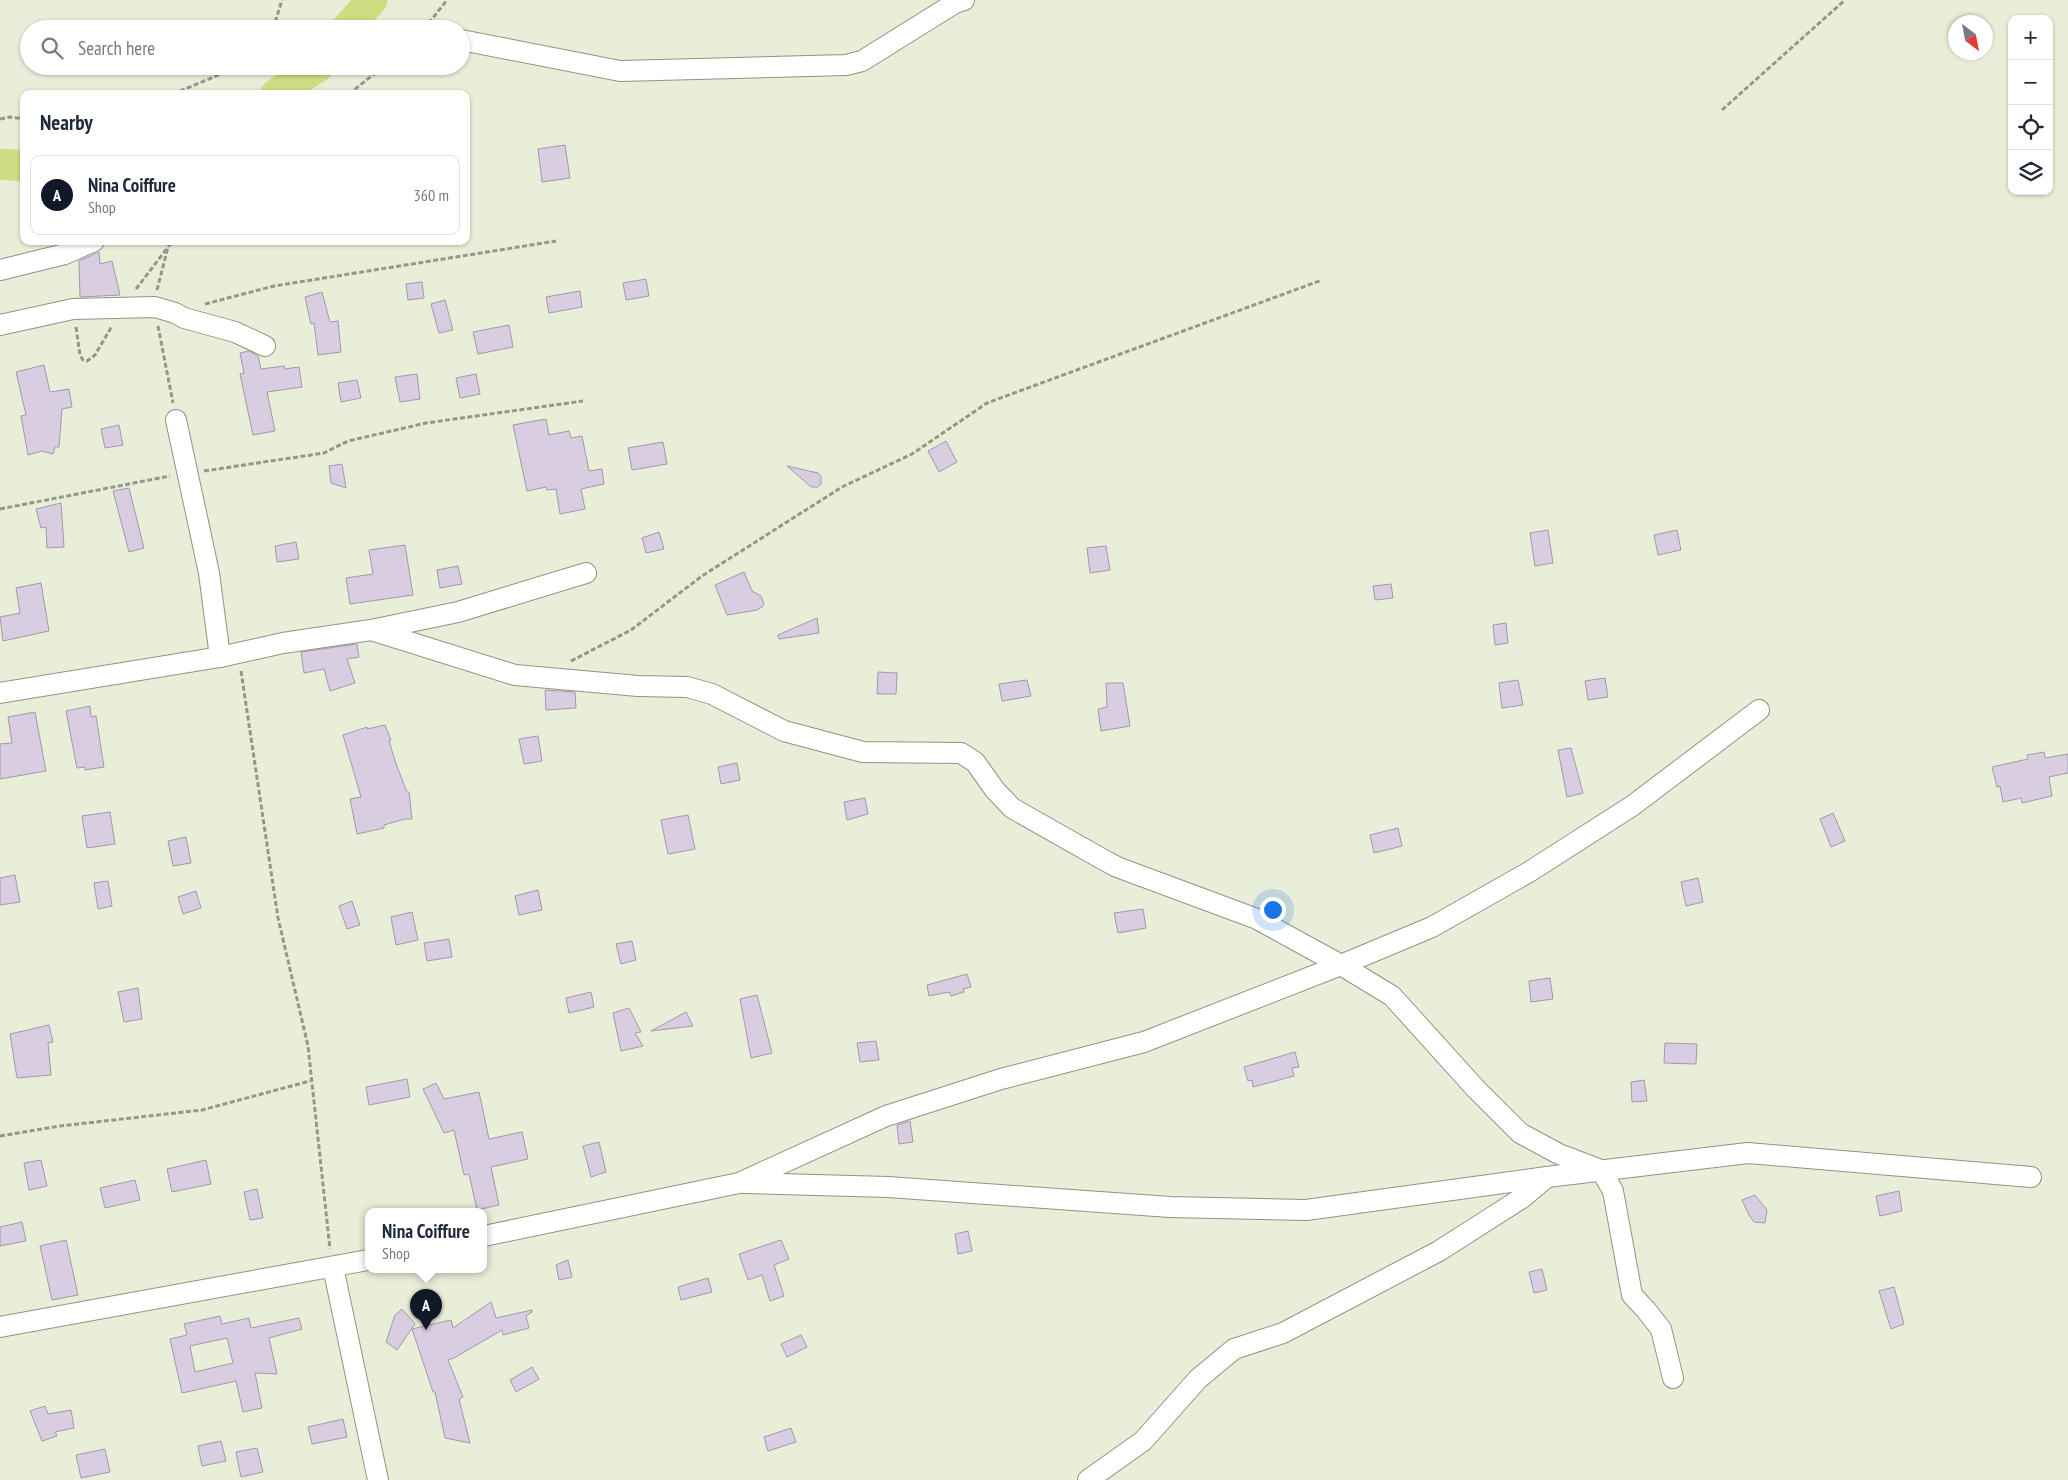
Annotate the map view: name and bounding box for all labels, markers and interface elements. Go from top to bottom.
north arrow [1948,15,1993,60]
map controls [2008,15,2053,195]
button: + [2008,15,2053,60]
search box [20,20,470,75]
icon: search [38,34,66,62]
text: Search here [78,36,155,60]
button: − [2008,60,2053,105]
button: locate [2008,105,2053,150]
text: Nearby [40,109,93,136]
button: layers [2008,150,2053,195]
text: Nina Coiffure [88,173,176,197]
text: A [53,185,61,205]
text: 360 m [414,185,449,205]
text: Shop [88,197,116,217]
your location [1260,897,1286,923]
popup [365,1208,487,1273]
text: Nina Coiffure [382,1219,470,1243]
text: Shop [382,1243,410,1263]
pin: A [410,1289,442,1330]

